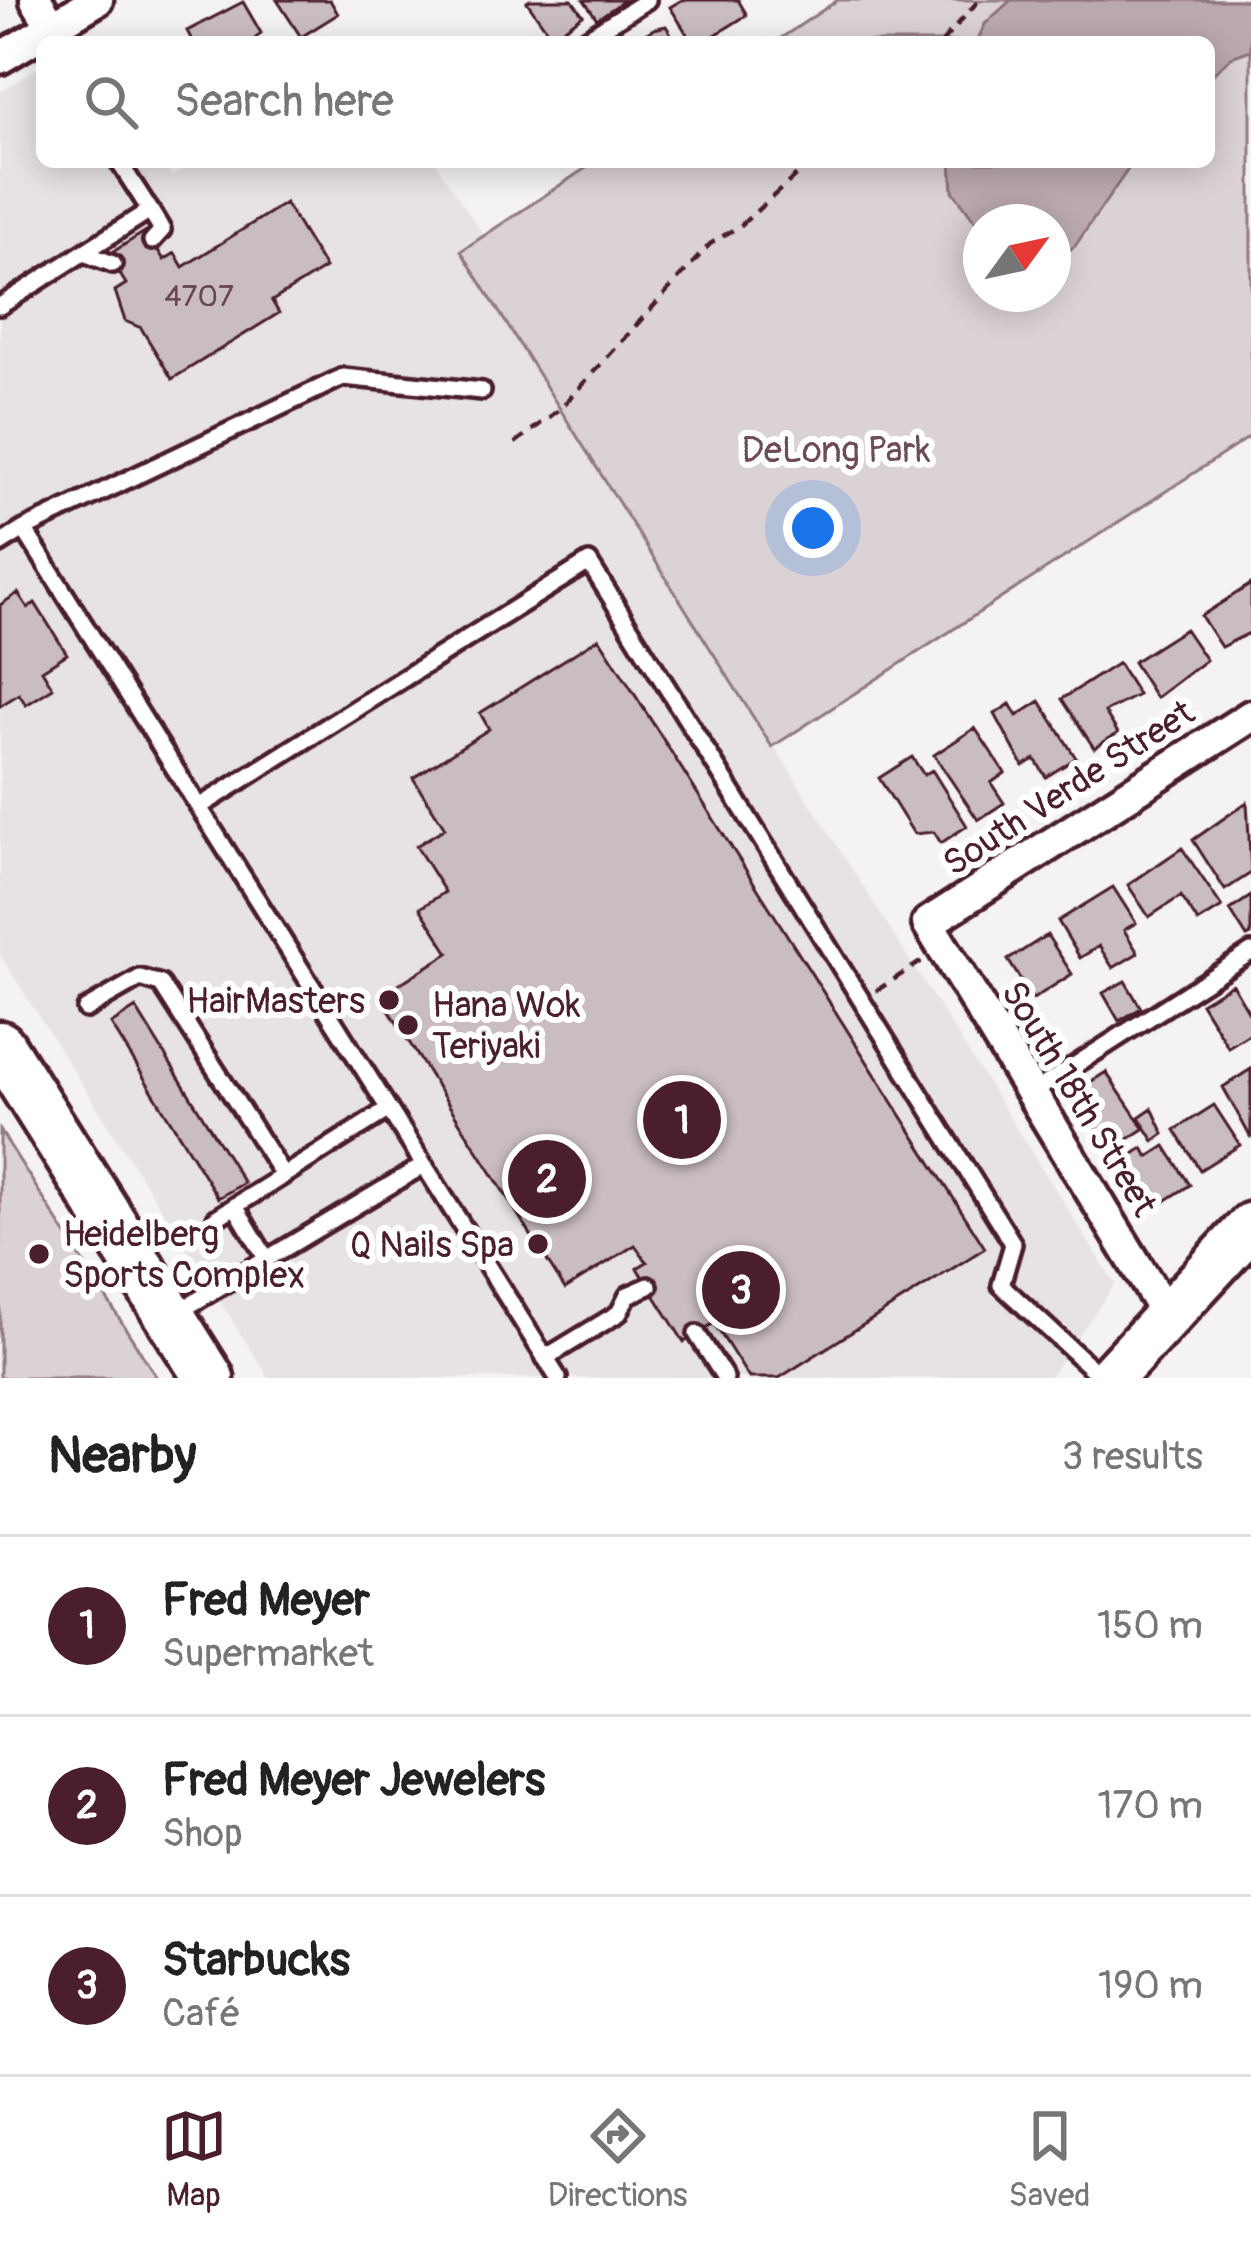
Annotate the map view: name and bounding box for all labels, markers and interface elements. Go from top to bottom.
search box [36,36,1215,168]
icon: search [78,69,144,135]
text: Search here [174,74,394,130]
north arrow [963,204,1071,312]
house number: 4707 [164,278,234,315]
park label: DeLong Park [742,428,930,473]
your location [783,498,843,558]
street label: South Verde Street [935,690,1203,886]
street label: South 18th Street [991,973,1167,1225]
place label: HairMasters [186,979,365,1024]
place label: Hana Wok Teriyaki [432,983,580,1069]
marker: HairMasters [376,987,402,1013]
marker: Hana Wok Teriyaki [395,1012,421,1038]
pin: 1 [643,1075,721,1165]
pin: 2 [508,1134,586,1224]
place label: Heidelberg Sports Complex [63,1212,305,1298]
place label: Q Nails Spa [350,1223,514,1268]
marker: Q Nails Spa [525,1231,551,1257]
marker: Heidelberg Sports Complex [26,1241,52,1267]
pin: 3 [702,1245,780,1335]
text: Nearby [48,1424,196,1488]
text: 3 results [1062,1432,1203,1481]
text: Fred Meyer [162,1573,370,1629]
text: 1 [79,1601,95,1650]
text: 150 m [1097,1601,1203,1650]
text: Supermarket [162,1629,374,1678]
text: Fred Meyer Jewelers [162,1753,545,1809]
text: 2 [76,1781,98,1830]
text: 170 m [1097,1781,1203,1830]
text: Shop [162,1809,243,1858]
text: Starbucks [162,1933,350,1989]
text: 3 [76,1961,98,2010]
text: 190 m [1098,1961,1203,2010]
text: Café [162,1989,241,2038]
tab: Map [161,2103,227,2216]
tab: Directions [548,2103,688,2216]
tab: Saved [1009,2103,1090,2216]

